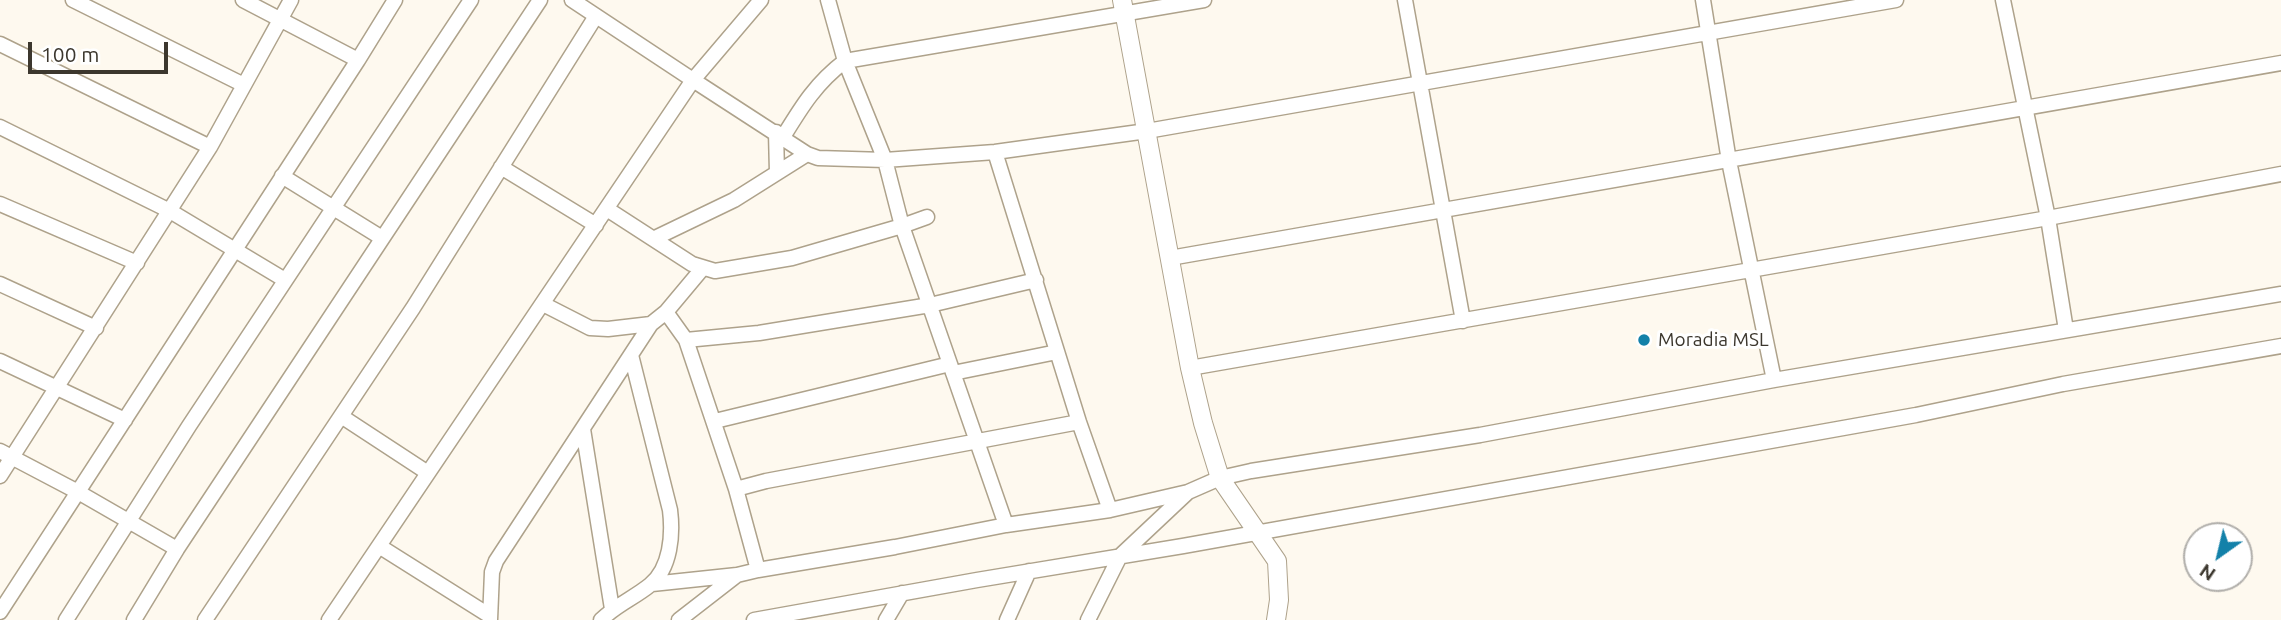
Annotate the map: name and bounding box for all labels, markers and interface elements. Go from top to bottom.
scale bar [32,28,172,72]
text: 100 m [41,42,99,66]
place label: Moradia MSL [1658,329,1769,351]
marker: Moradia MSL [1636,332,1652,348]
north arrow [2183,522,2253,592]
text: N [2195,560,2219,586]

